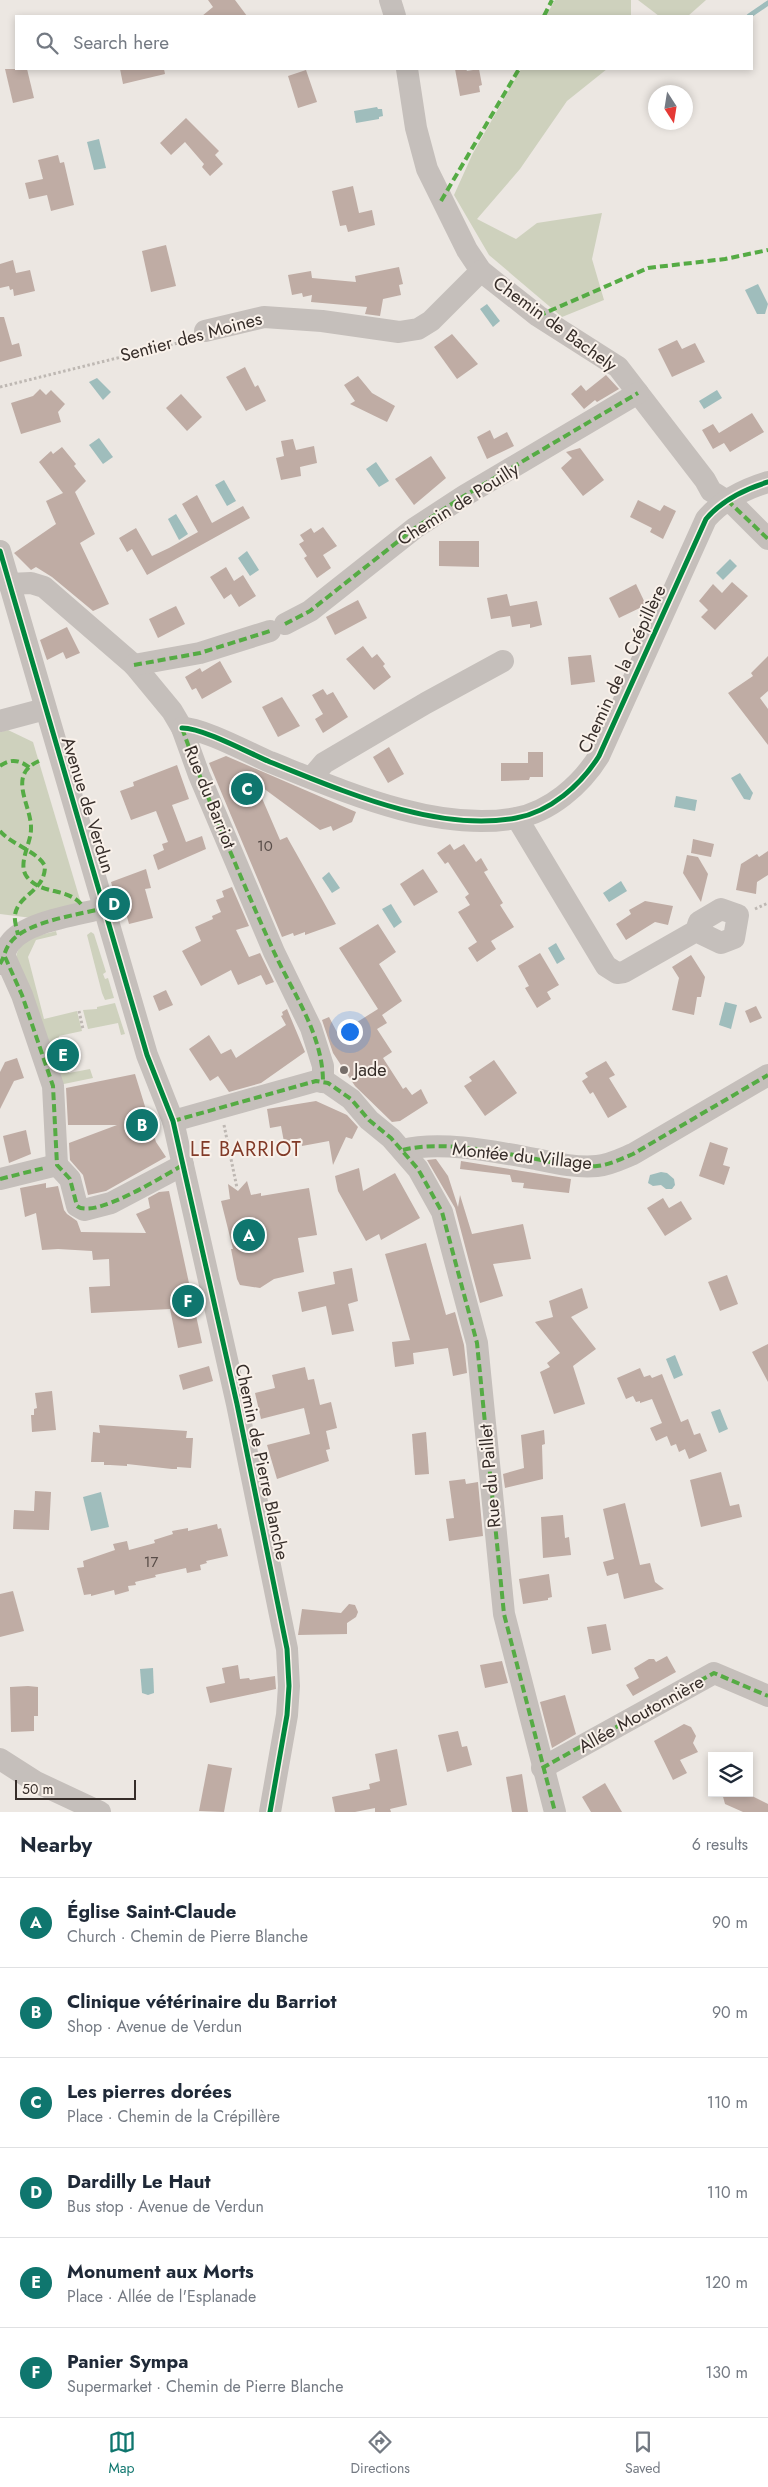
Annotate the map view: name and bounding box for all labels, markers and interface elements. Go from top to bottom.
search box [15,15,753,70]
icon: search [33,29,61,57]
text: Search here [73,29,169,56]
north arrow [648,85,693,130]
street label: Chemin de Bachely [488,270,622,378]
street label: Sentier des Moines [117,306,265,368]
street label: Chemin de Pouilly [392,456,524,552]
street label: Chemin de la Crépillère [572,581,672,757]
street label: Avenue de Verdun [55,734,121,876]
street label: Rue du Barriot [177,742,243,853]
pin: C [231,770,263,808]
house number: 10 [257,835,273,857]
pin: D [98,885,130,923]
your location [337,1019,363,1045]
pin: E [47,1036,79,1074]
place label: Jade [352,1057,387,1083]
marker: Jade [338,1064,350,1076]
pin: B [126,1106,158,1144]
district label: LE BARRIOT [190,1135,302,1164]
street label: Montée du Village [451,1136,593,1176]
pin: A [233,1216,265,1254]
pin: F [172,1282,204,1320]
street label: Chemin de Pierre Blanche [229,1362,295,1562]
street label: Rue du Paillet [472,1422,507,1529]
house number: 17 [144,1551,158,1573]
street label: Allée Moutonnière [573,1669,709,1759]
map controls [708,1752,753,1797]
button: layers [708,1752,753,1797]
scale bar [15,1777,136,1800]
text: 50 m [22,1779,53,1799]
text: Nearby [20,1830,92,1860]
text: 6 results [692,1833,748,1856]
text: Église Saint-Claude [67,1898,236,1925]
text: A [30,1911,42,1934]
text: 90 m [712,1911,748,1934]
text: Church · Chemin de Pierre Blanche [67,1925,308,1948]
text: Clinique vétérinaire du Barriot [67,1988,337,2015]
text: B [31,2001,41,2024]
text: 90 m [712,2001,748,2024]
text: Shop · Avenue de Verdun [67,2015,242,2038]
text: Les pierres dorées [67,2078,232,2105]
text: C [30,2091,42,2114]
text: 110 m [707,2091,748,2114]
text: Place · Chemin de la Crépillère [67,2105,280,2128]
text: Dardilly Le Haut [67,2168,211,2195]
text: D [30,2181,42,2204]
text: 110 m [707,2181,748,2204]
text: Bus stop · Avenue de Verdun [67,2195,264,2218]
text: Monument aux Morts [67,2258,254,2285]
text: E [31,2271,41,2294]
text: 120 m [705,2271,748,2294]
text: Place · Allée de l'Esplanade [67,2285,256,2308]
text: Panier Sympa [67,2348,188,2375]
text: F [32,2361,40,2384]
text: 130 m [705,2361,748,2384]
text: Supermarket · Chemin de Pierre Blanche [67,2375,344,2398]
tab: Map [108,2428,136,2478]
tab: Directions [351,2428,410,2478]
tab: Saved [625,2428,660,2478]

